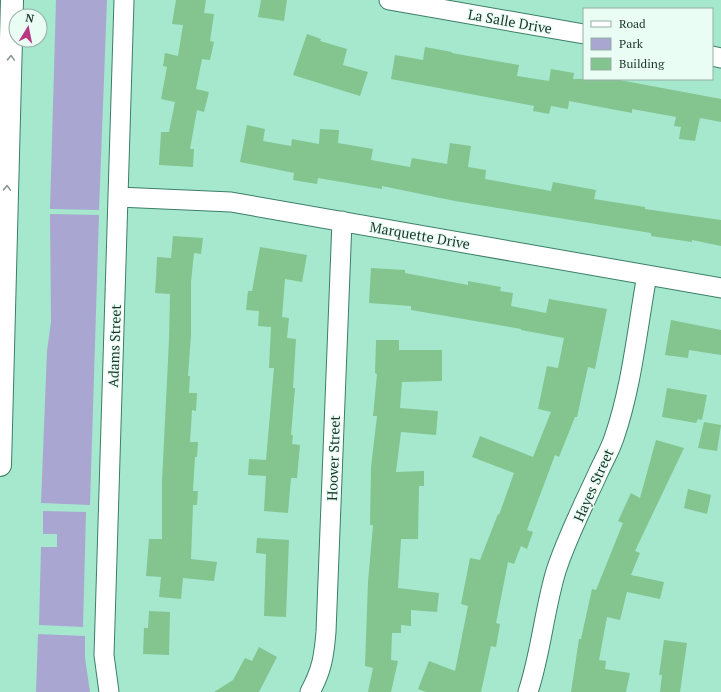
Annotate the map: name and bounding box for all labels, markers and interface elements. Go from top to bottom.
street label: La Salle Drive [466,4,554,38]
north arrow [8,8,48,48]
legend [583,8,713,80]
text: N [24,11,36,26]
text: Road [619,16,646,31]
text: Park [619,36,644,51]
one-way arrow [7,55,15,61]
text: Building [619,56,665,71]
one-way arrow [3,185,12,191]
street label: Marquette Drive [368,217,472,253]
street label: Adams Street [103,303,125,388]
street label: Hoover Street [322,414,344,501]
street label: Hayes Street [568,445,618,524]

